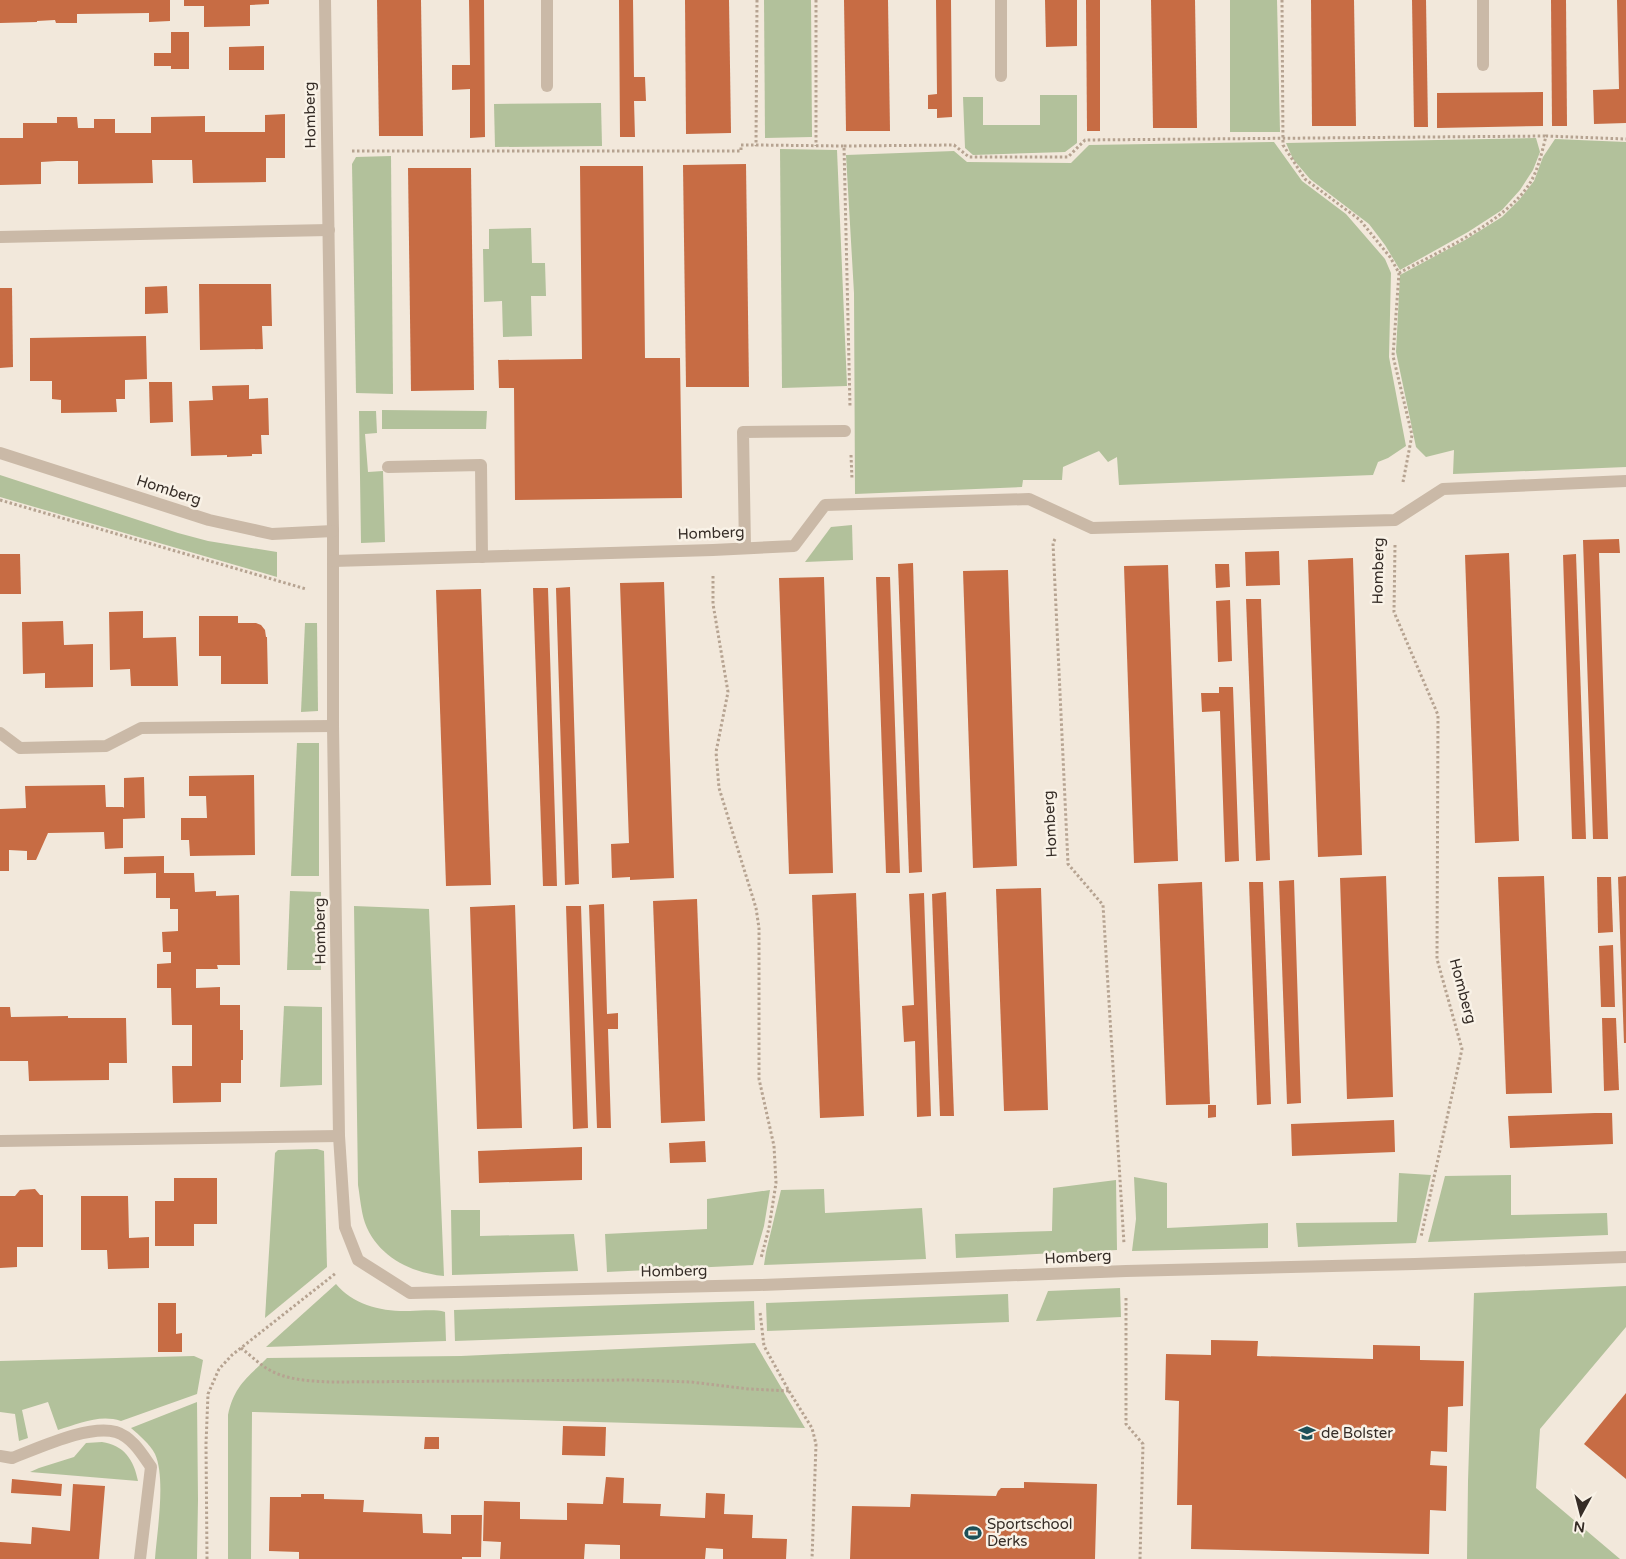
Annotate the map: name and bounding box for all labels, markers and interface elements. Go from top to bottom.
street label: Homberg [300,81,320,149]
street label: Homberg [134,471,204,509]
street label: Homberg [677,523,745,543]
street label: Homberg [1368,537,1388,605]
street label: Homberg [1039,790,1061,858]
street label: Homberg [310,897,330,965]
street label: Homberg [1446,956,1480,1026]
street label: Homberg [1044,1246,1112,1268]
street label: Homberg [640,1261,708,1281]
school or university icon: de Bolster [1297,1423,1317,1443]
place label: de Bolster [1321,1424,1393,1442]
north arrow [1556,1489,1606,1539]
place label: Sportschool Derks [987,1515,1073,1550]
text: N [1573,1517,1586,1536]
sports icon: Sportschool Derks [963,1523,983,1543]

